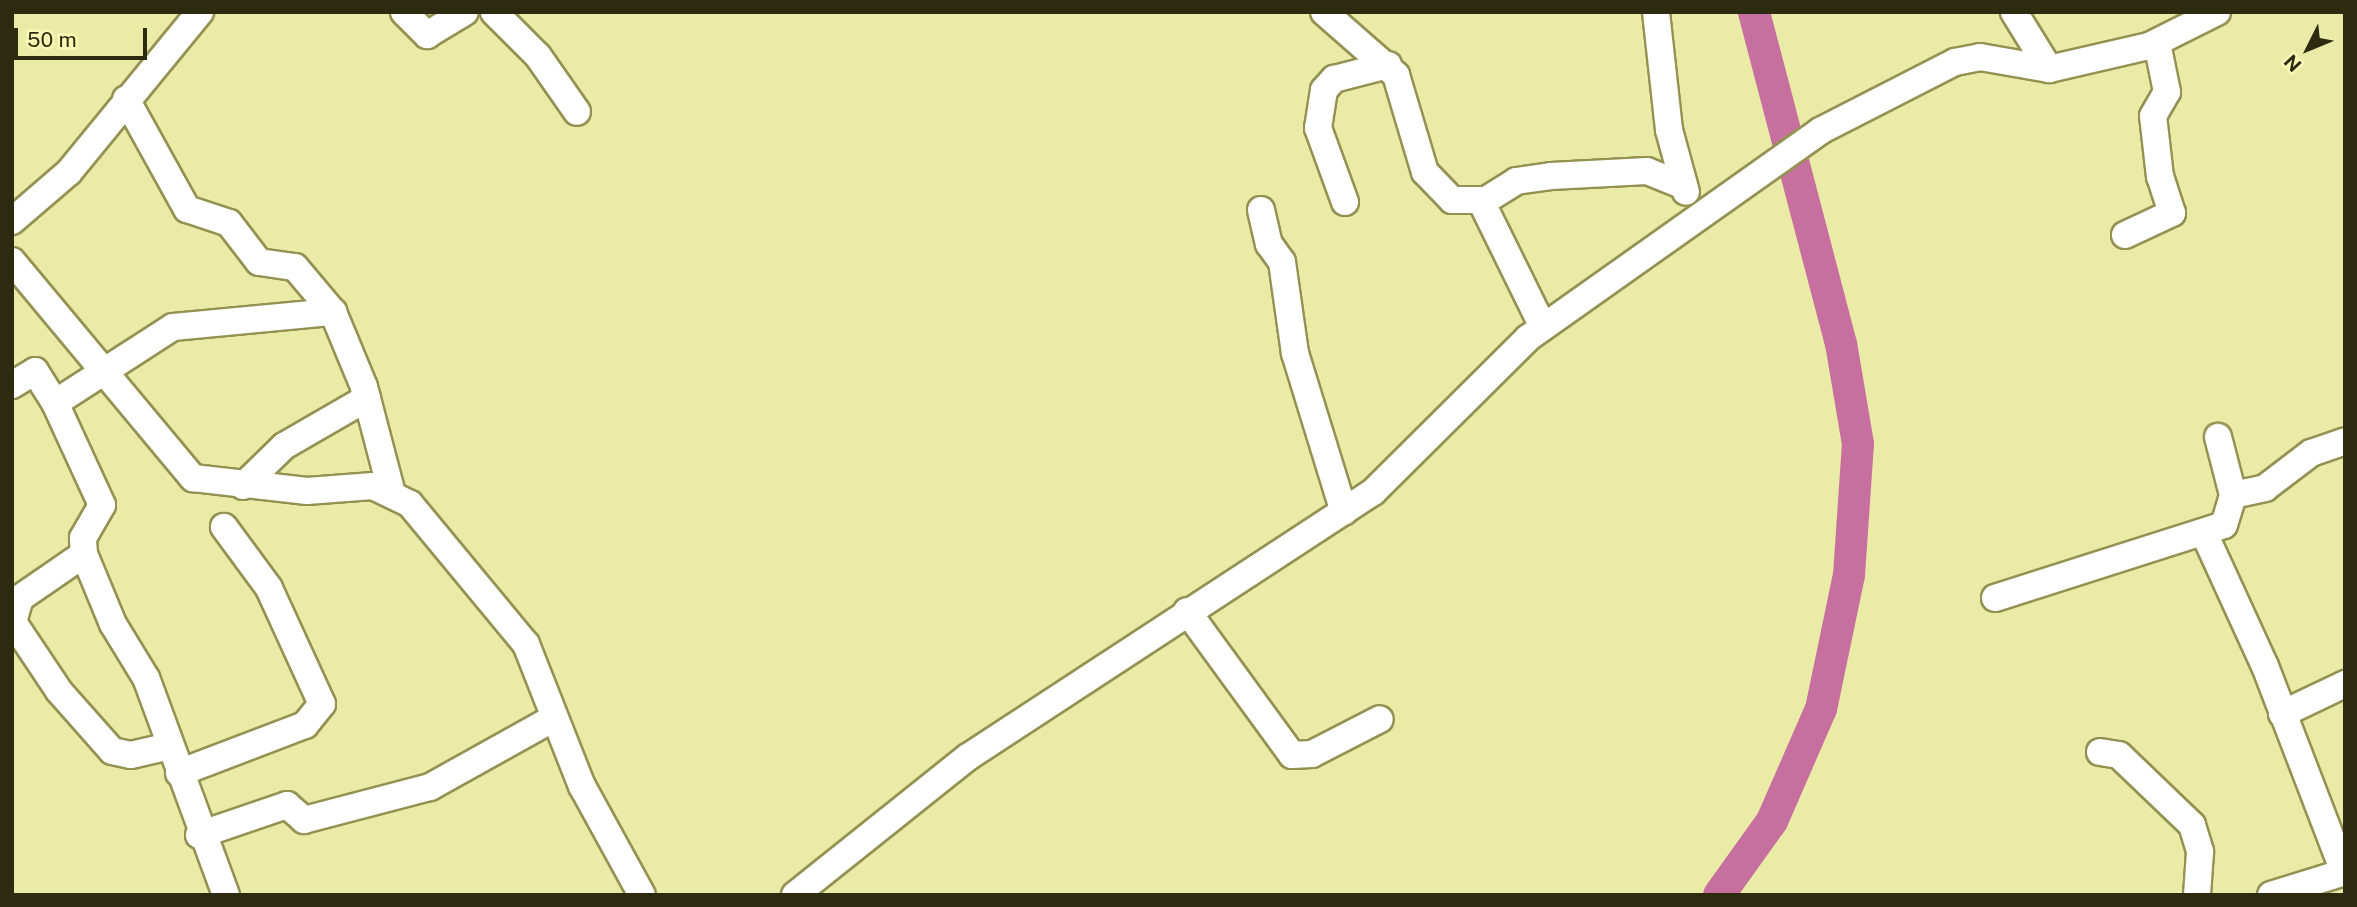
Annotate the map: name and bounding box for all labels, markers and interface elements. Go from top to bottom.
scale bar [18,14,150,58]
north arrow [2273,14,2343,84]
text: 50 m [27,27,77,52]
text: N [2280,50,2306,76]

